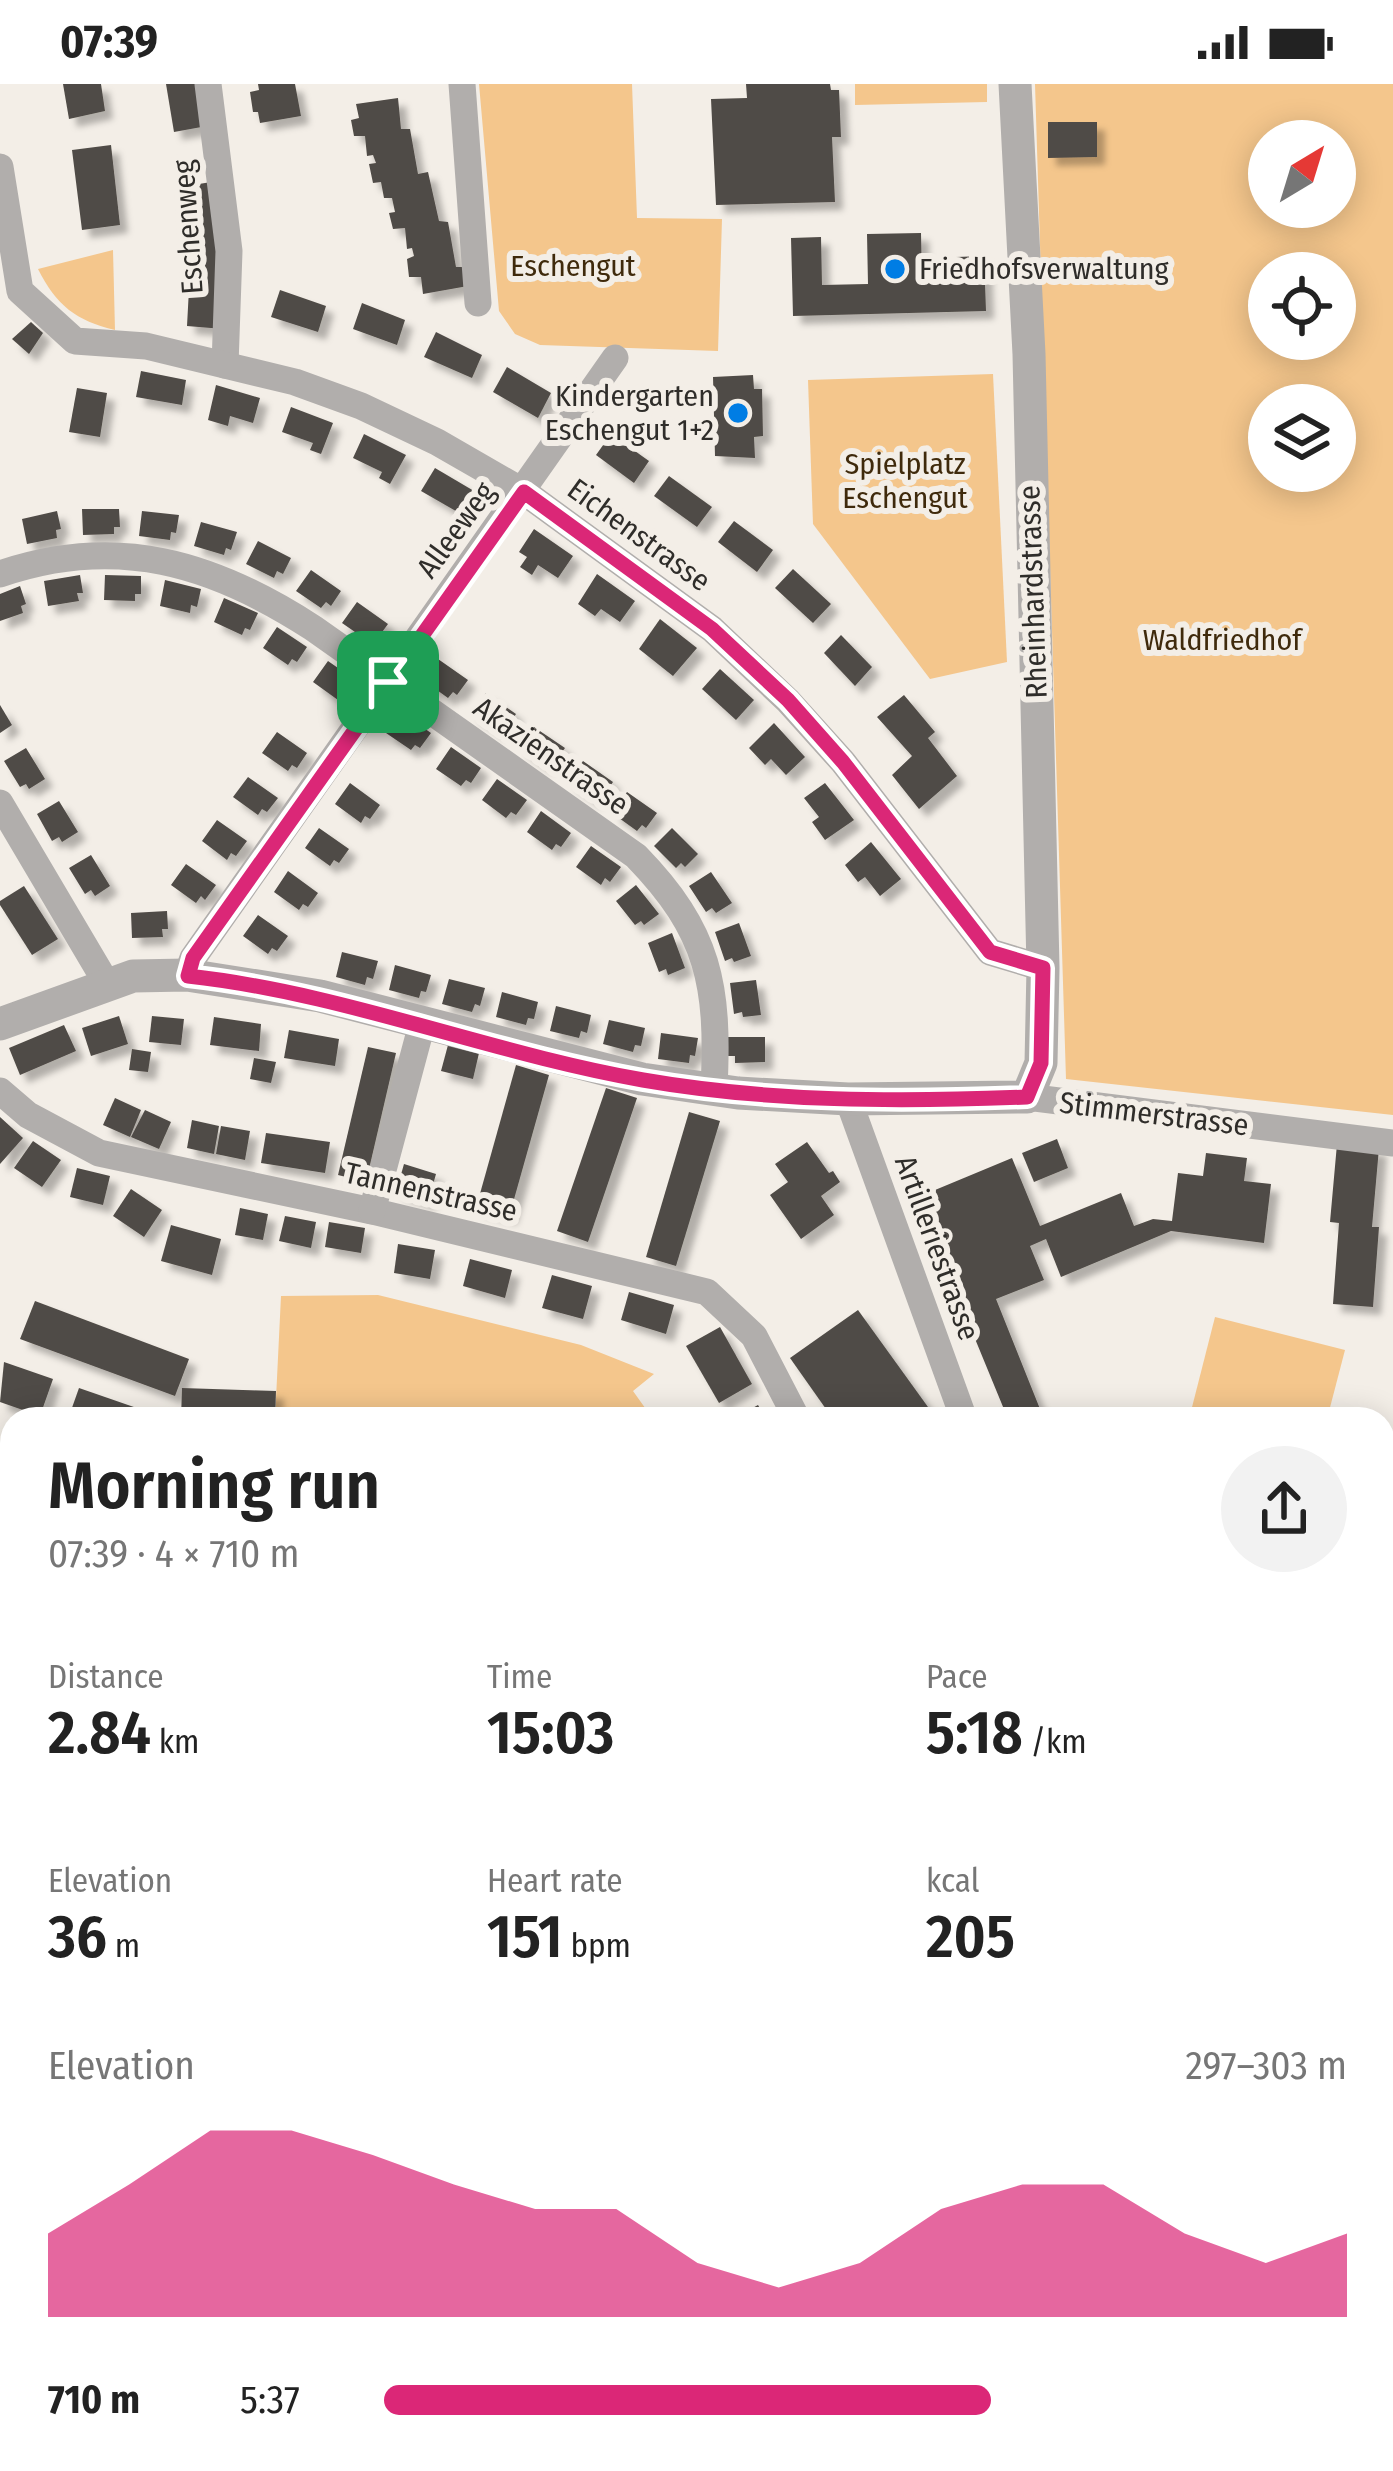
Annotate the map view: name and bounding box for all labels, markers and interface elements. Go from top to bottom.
text: 07:39 [60,15,158,69]
north arrow [1248,120,1356,228]
map controls [1248,120,1356,492]
street label: Eschenweg [165,158,211,295]
park label: Eschengut [510,248,636,284]
place label: Friedhofsverwaltung [919,251,1169,287]
button: locate [1248,252,1356,360]
marker: Friedhofsverwaltung [882,256,908,282]
place label: Kindergarten Eschengut 1+2 [545,378,714,448]
button: layers [1248,384,1356,492]
marker: Kindergarten Eschengut 1+2 [725,400,751,426]
park label: Spielplatz Eschengut [842,446,968,516]
street label: Eichenstrasse [561,471,717,599]
street label: Alleeweg [409,474,503,585]
street label: Rheinhardstrasse [1011,485,1055,699]
park label: Waldfriedhof [1143,622,1303,658]
pin [337,631,439,733]
icon: arrive [355,649,421,715]
street label: Akazienstrasse [467,689,635,823]
street label: Stimmerstrasse [1057,1085,1251,1143]
street label: Artilleriestrasse [887,1151,987,1345]
street label: Tannenstrasse [341,1155,521,1229]
text: Morning run [48,1446,380,1525]
button: share [1221,1446,1347,1572]
text: 07:39 · 4 × 710 m [48,1531,300,1577]
text: Distance [48,1657,164,1697]
text: Time [487,1657,552,1697]
text: Pace [926,1657,988,1697]
text: 2.84 [48,1697,151,1769]
text: 15:03 [487,1697,614,1769]
text: 5:18 [926,1697,1023,1769]
text: km [151,1722,199,1762]
text: /km [1023,1722,1087,1762]
text: Elevation [48,1861,172,1901]
text: Heart rate [487,1861,623,1901]
text: kcal [926,1861,979,1901]
text: 36 [48,1901,107,1973]
text: 151 [487,1901,563,1973]
text: 205 [926,1901,1015,1973]
text: m [107,1926,140,1966]
text: bpm [563,1926,631,1966]
text: Elevation [48,2043,195,2089]
text: 297–303 m [1185,2043,1347,2089]
text: 710 m [48,2377,140,2423]
text: 5:37 [240,2377,300,2423]

